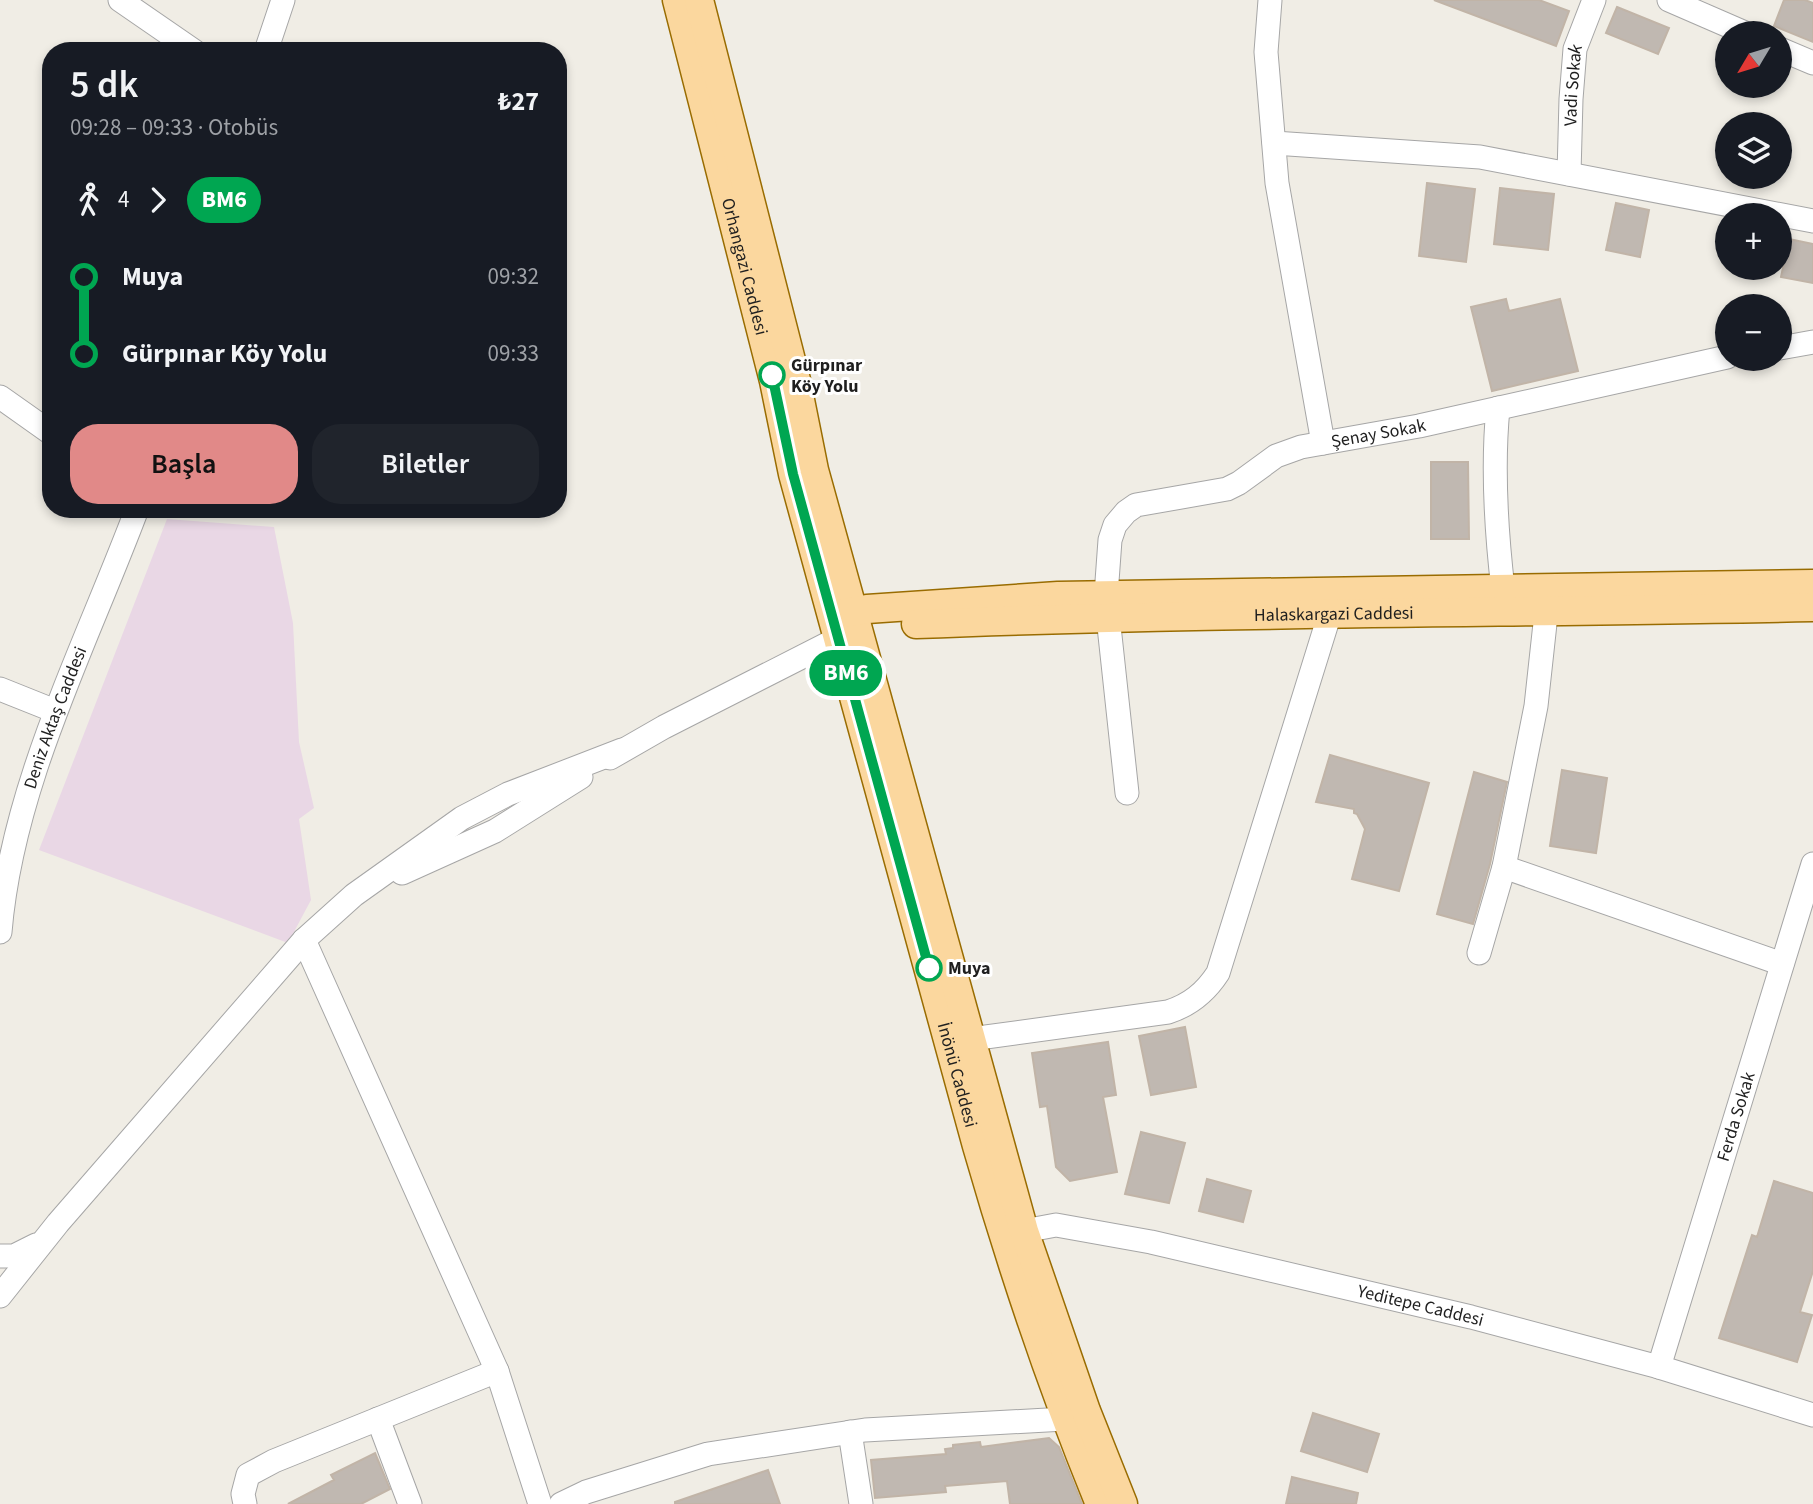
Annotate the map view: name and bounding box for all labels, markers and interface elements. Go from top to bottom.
north arrow [1715,21,1792,98]
map controls [1715,21,1792,371]
street label: Vadi Sokak [1558,40,1589,126]
text: 5 dk [70,58,138,112]
text: ₺27 [498,83,539,120]
text: 09:28 – 09:33 · Otobüs [70,111,278,144]
button: layers [1715,112,1792,189]
icon: walk [70,181,108,219]
icon: forward [139,181,177,219]
text: BM6 [201,182,247,217]
text: 4 [118,183,129,216]
street label: Orhangazi Caddesi [715,195,774,338]
button: + [1715,203,1792,280]
text: Muya [122,258,183,295]
text: 09:32 [488,260,539,293]
button: − [1715,294,1792,371]
text: Gürpınar Köy Yolu [122,335,327,372]
text: 09:33 [488,337,539,370]
place label: Gürpınar Köy Yolu [791,353,863,399]
marker: Gürpınar Köy Yolu [759,362,785,388]
street label: Şenay Sokak [1329,413,1428,454]
button: Başla [70,424,298,504]
button: Biletler [312,424,539,504]
street label: Halaskargazi Caddesi [1254,601,1414,628]
street label: Deniz Aktaş Caddesi [18,643,93,792]
line badge: BM6 [806,650,886,696]
text: BM6 [823,655,869,690]
marker: Muya [916,955,942,981]
place label: Muya [948,956,990,981]
street label: İnönü Caddesi [931,1020,983,1130]
street label: Ferda Sokak [1711,1069,1762,1165]
street label: Yeditepe Caddesi [1354,1279,1486,1333]

